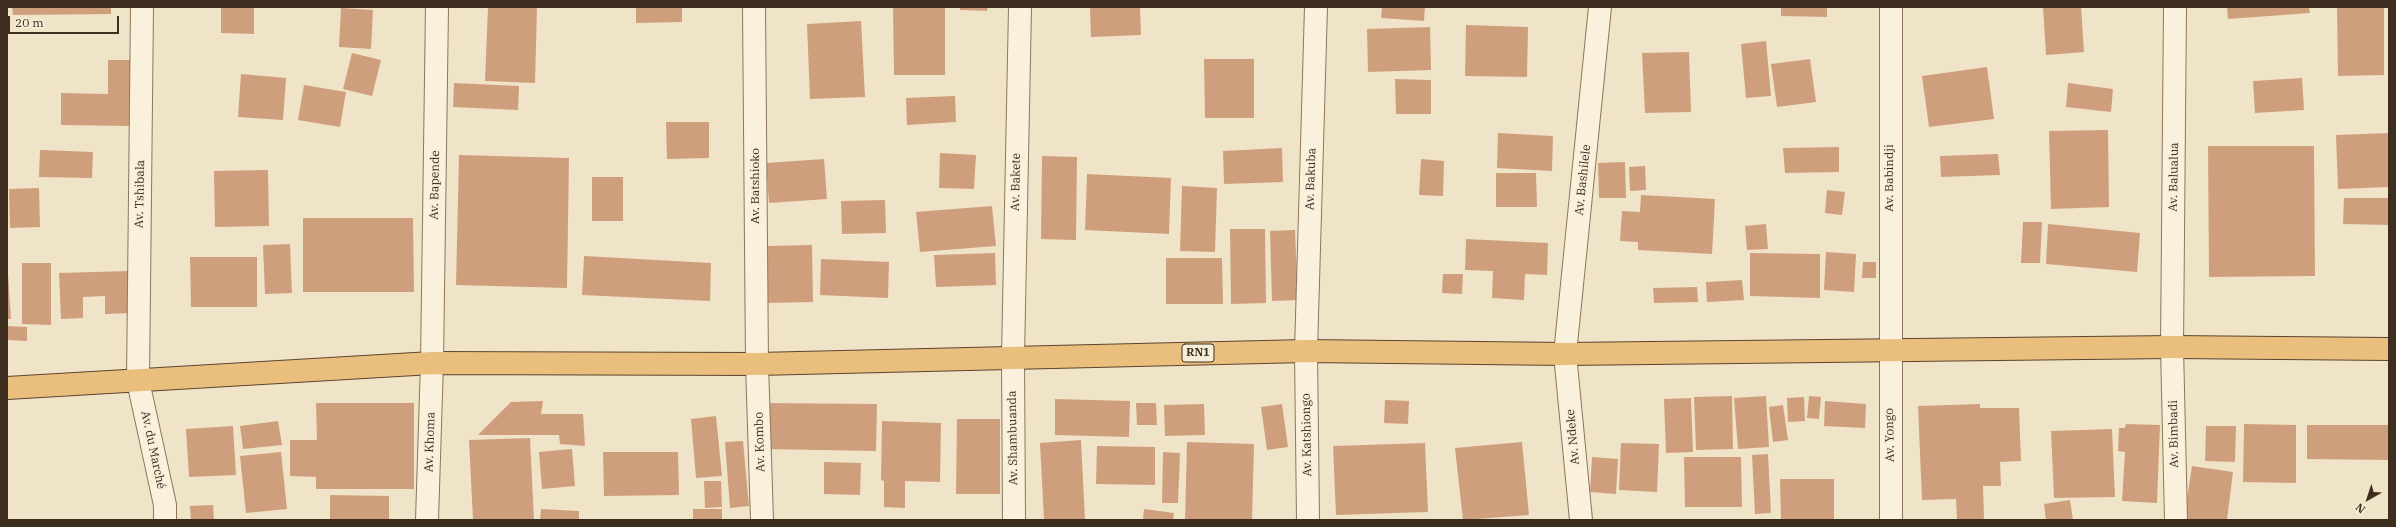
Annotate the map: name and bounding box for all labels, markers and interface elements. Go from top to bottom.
scale bar [10,8,121,34]
text: 20 m [15,15,44,30]
street label: Av. Balualua [2166,142,2182,212]
street label: Av. Bashilele [1572,144,1594,216]
street label: Av. Babindji [1883,144,1897,212]
street label: Av. Batshioko [749,148,763,224]
street label: Av. Bakuba [1303,148,1319,210]
street label: Av. Bapende [427,150,443,220]
street label: Av. Bakete [1008,153,1024,211]
street label: Av. Tshibala [132,160,148,228]
road number: RN1 [1182,344,1214,362]
street label: Av. Shambuanda [1005,390,1021,486]
street label: Av. Katshiongo [1299,393,1315,477]
street label: Av. Bimbadi [2166,400,2182,468]
street label: Av. Yongo [1882,408,1898,462]
street label: Av. Ndeke [1563,409,1583,465]
street label: Av. du Marché [138,410,168,490]
street label: Av. Khoma [422,412,438,472]
street label: Av. Kombo [752,412,768,472]
north arrow [2348,479,2388,519]
text: N [2353,500,2368,517]

